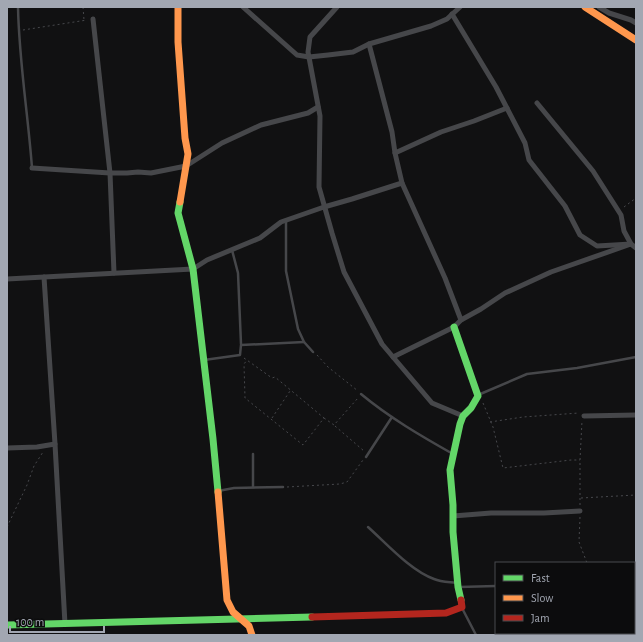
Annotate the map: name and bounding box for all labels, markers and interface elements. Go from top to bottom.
legend [495,562,635,634]
text: Fast [531,572,550,584]
text: Slow [531,592,553,604]
scale bar [10,608,104,634]
text: Jam [531,612,550,624]
text: 100 m [16,616,44,628]

